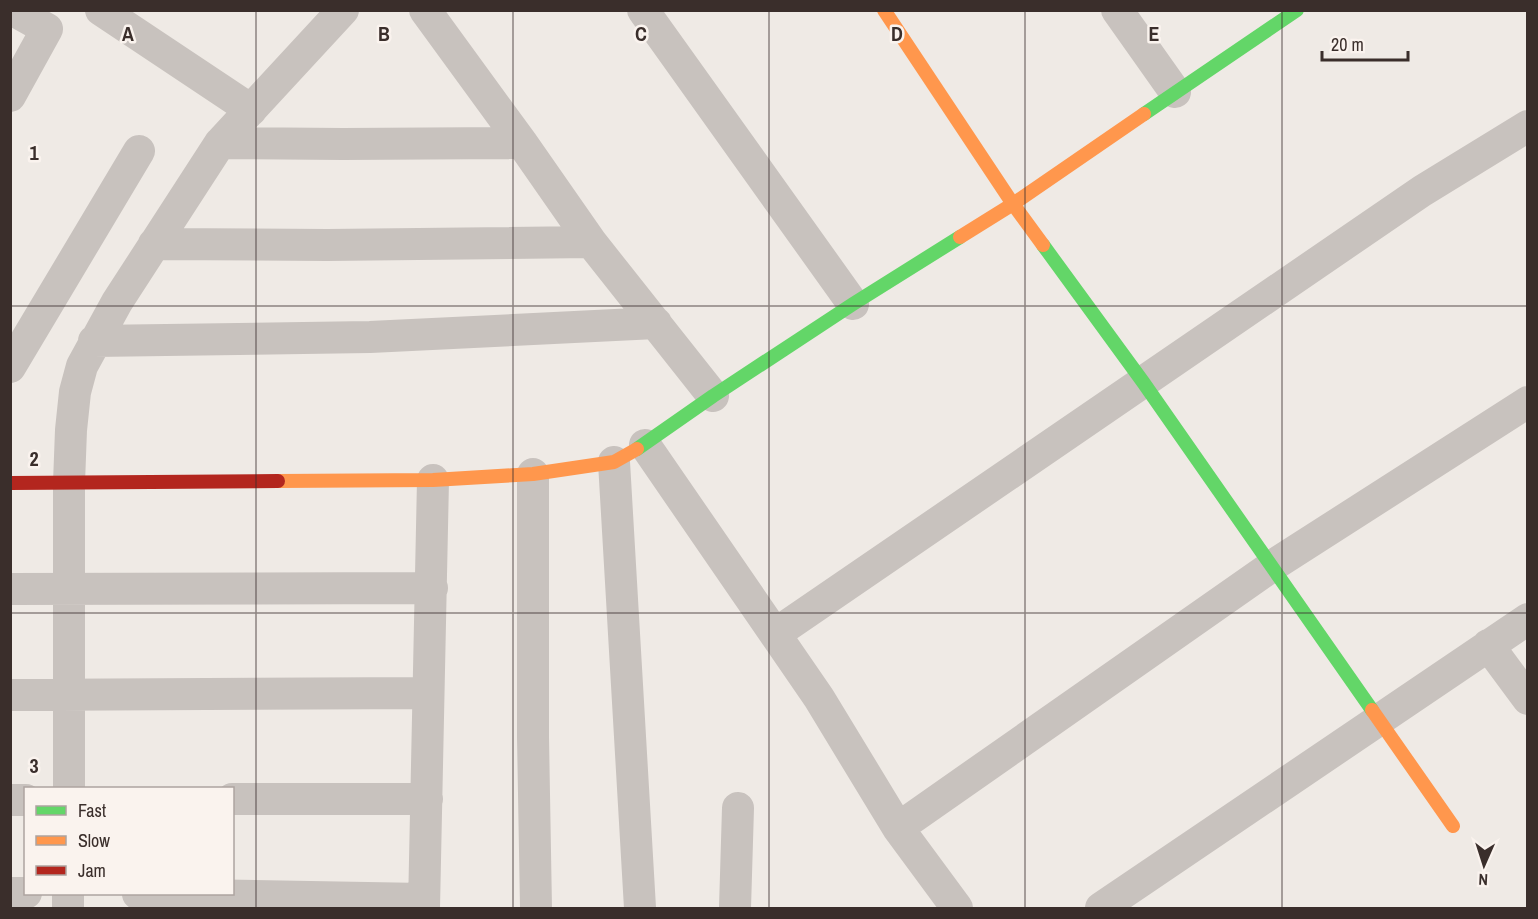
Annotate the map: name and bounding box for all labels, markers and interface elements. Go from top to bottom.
text: A [122,20,134,47]
text: B [378,20,390,47]
text: C [635,20,647,47]
text: D [891,20,903,47]
text: E [1149,20,1160,47]
scale bar [1322,24,1408,62]
text: 20 m [1331,32,1364,57]
text: 1 [29,139,39,166]
text: 2 [29,445,39,472]
text: 3 [29,752,39,779]
legend [24,787,234,895]
text: Fast [78,798,106,823]
text: Slow [78,828,110,853]
north arrow [1454,835,1514,895]
text: Jam [78,858,106,883]
text: N [1478,869,1489,891]

